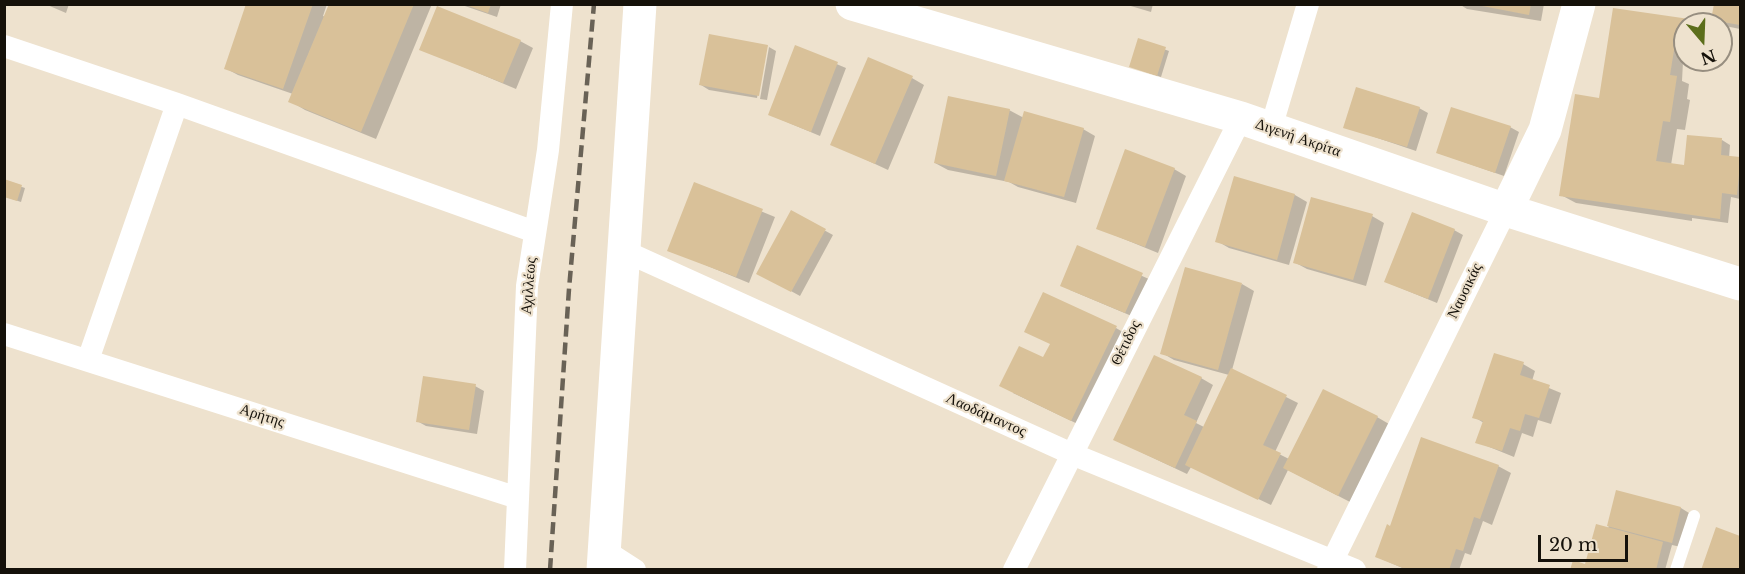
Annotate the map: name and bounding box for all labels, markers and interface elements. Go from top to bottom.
north arrow [1673,12,1733,72]
text: N [1698,45,1719,69]
street label: Διγενή Ακρίτα [1253,115,1343,161]
street label: Αχιλλέως [518,257,540,315]
street label: Ναυσικάς [1444,260,1486,322]
street label: Θέτιδος [1107,318,1145,368]
street label: Λαοδάμαντος [943,389,1029,441]
street label: Αρήτης [237,400,287,432]
scale bar [1541,523,1631,561]
text: 20 m [1549,534,1597,556]

